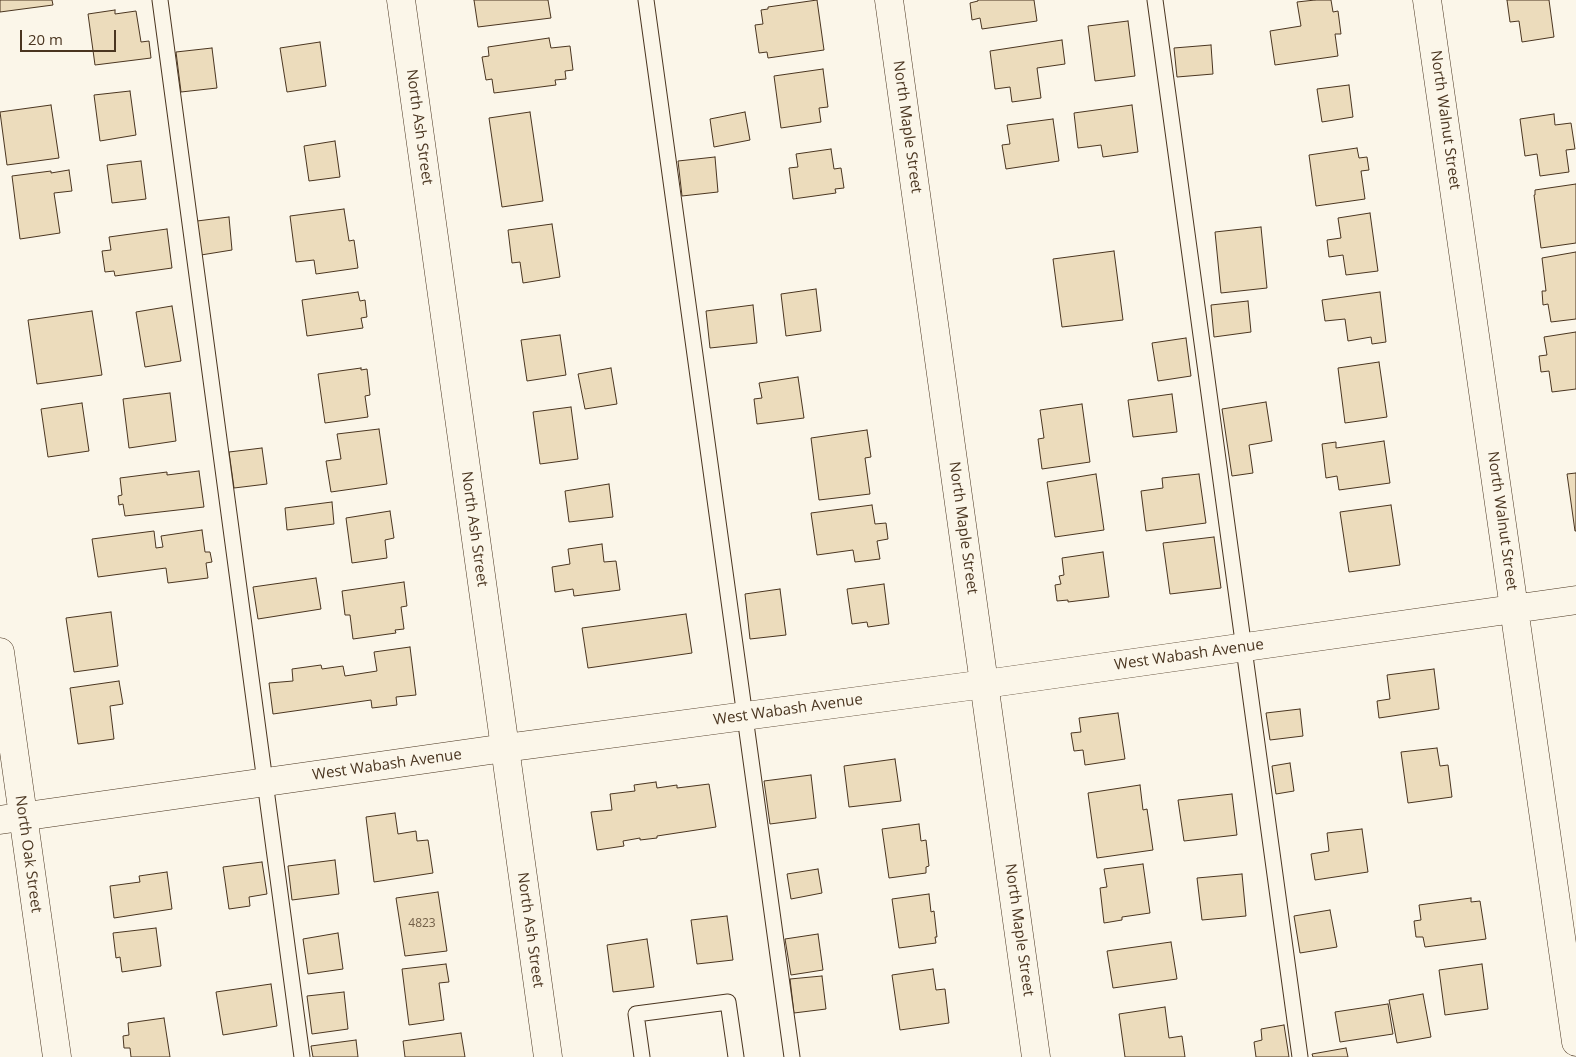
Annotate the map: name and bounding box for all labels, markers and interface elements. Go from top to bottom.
scale bar [22,20,119,52]
text: 20 m [28,29,63,49]
street label: North Walnut Street [1426,49,1464,191]
street label: North Maple Street [889,59,925,195]
street label: North Ash Street [402,68,436,186]
street label: North Walnut Street [1483,450,1521,592]
street label: North Maple Street [945,460,981,596]
street label: North Ash Street [457,470,491,588]
street label: West Wabash Avenue [1113,636,1265,674]
street label: West Wabash Avenue [712,691,864,729]
street label: West Wabash Avenue [311,746,463,784]
street label: North Oak Street [11,794,45,914]
street label: North Maple Street [1001,862,1037,998]
street label: North Ash Street [513,871,547,989]
house number: 4823 [408,917,436,931]

